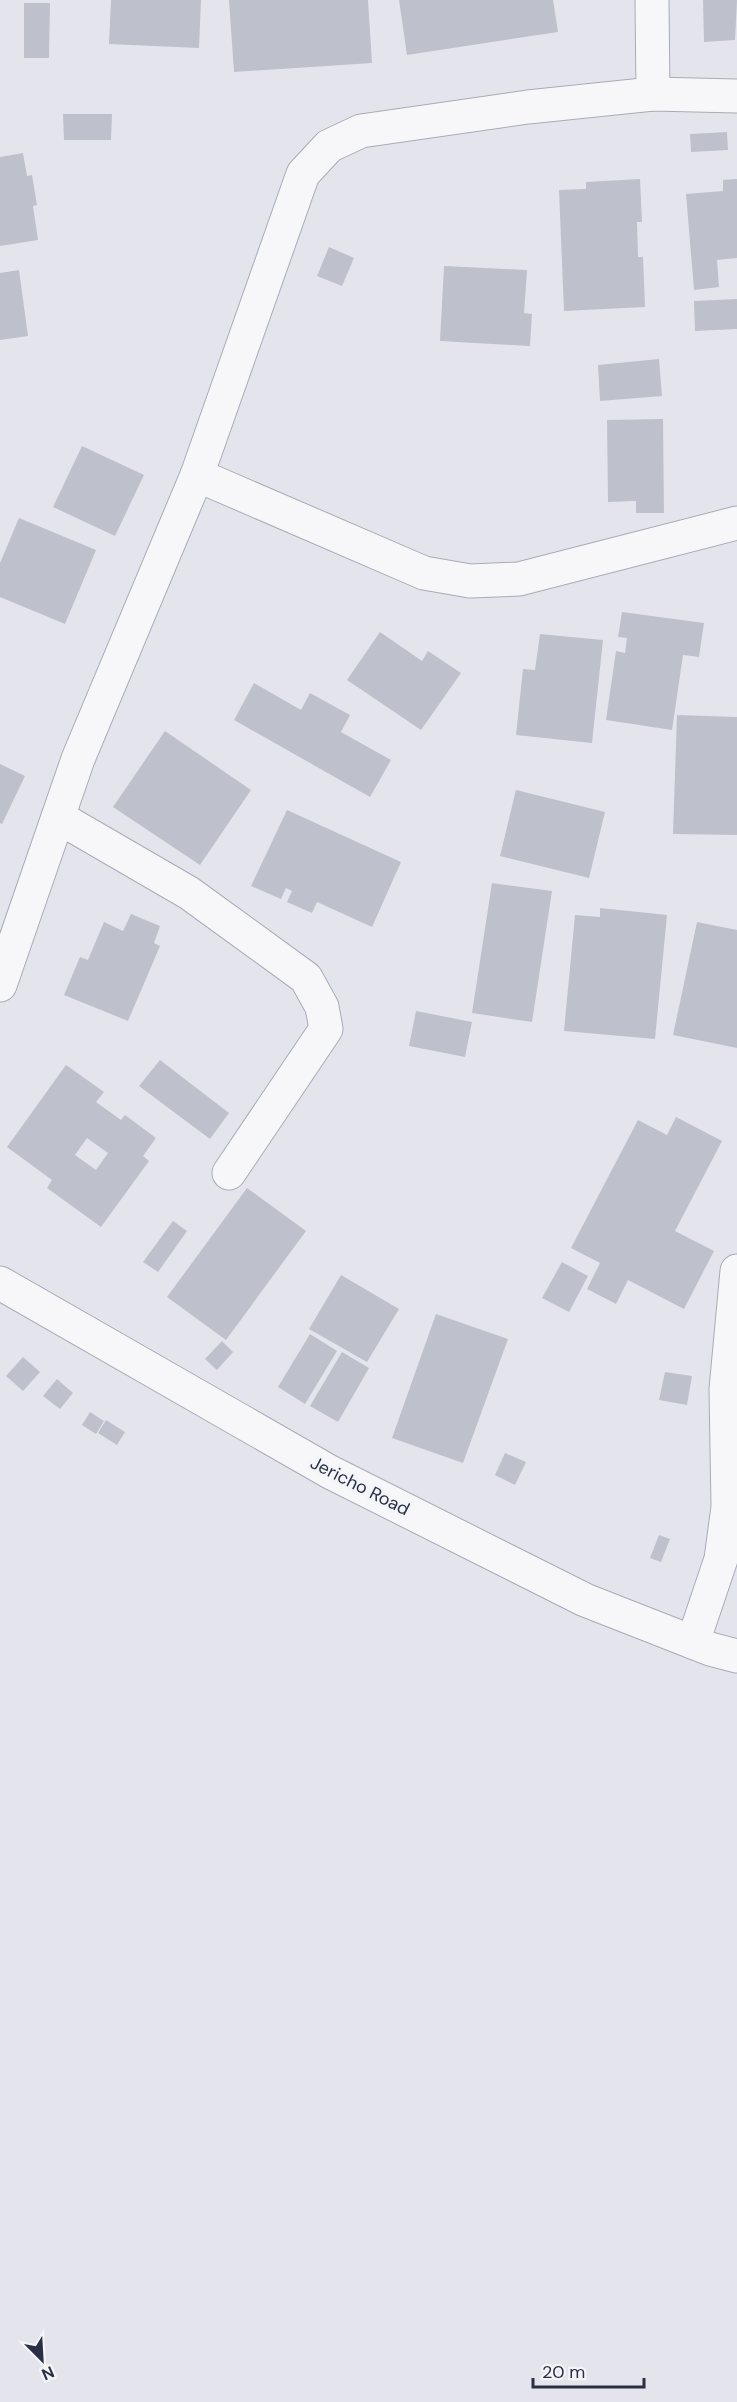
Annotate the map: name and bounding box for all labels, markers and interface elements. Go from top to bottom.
street label: Jericho Road [306,1451,414,1521]
north arrow [12,2330,72,2390]
scale bar [533,2351,644,2389]
text: 20 m [542,2360,585,2384]
text: N [38,2361,57,2385]

